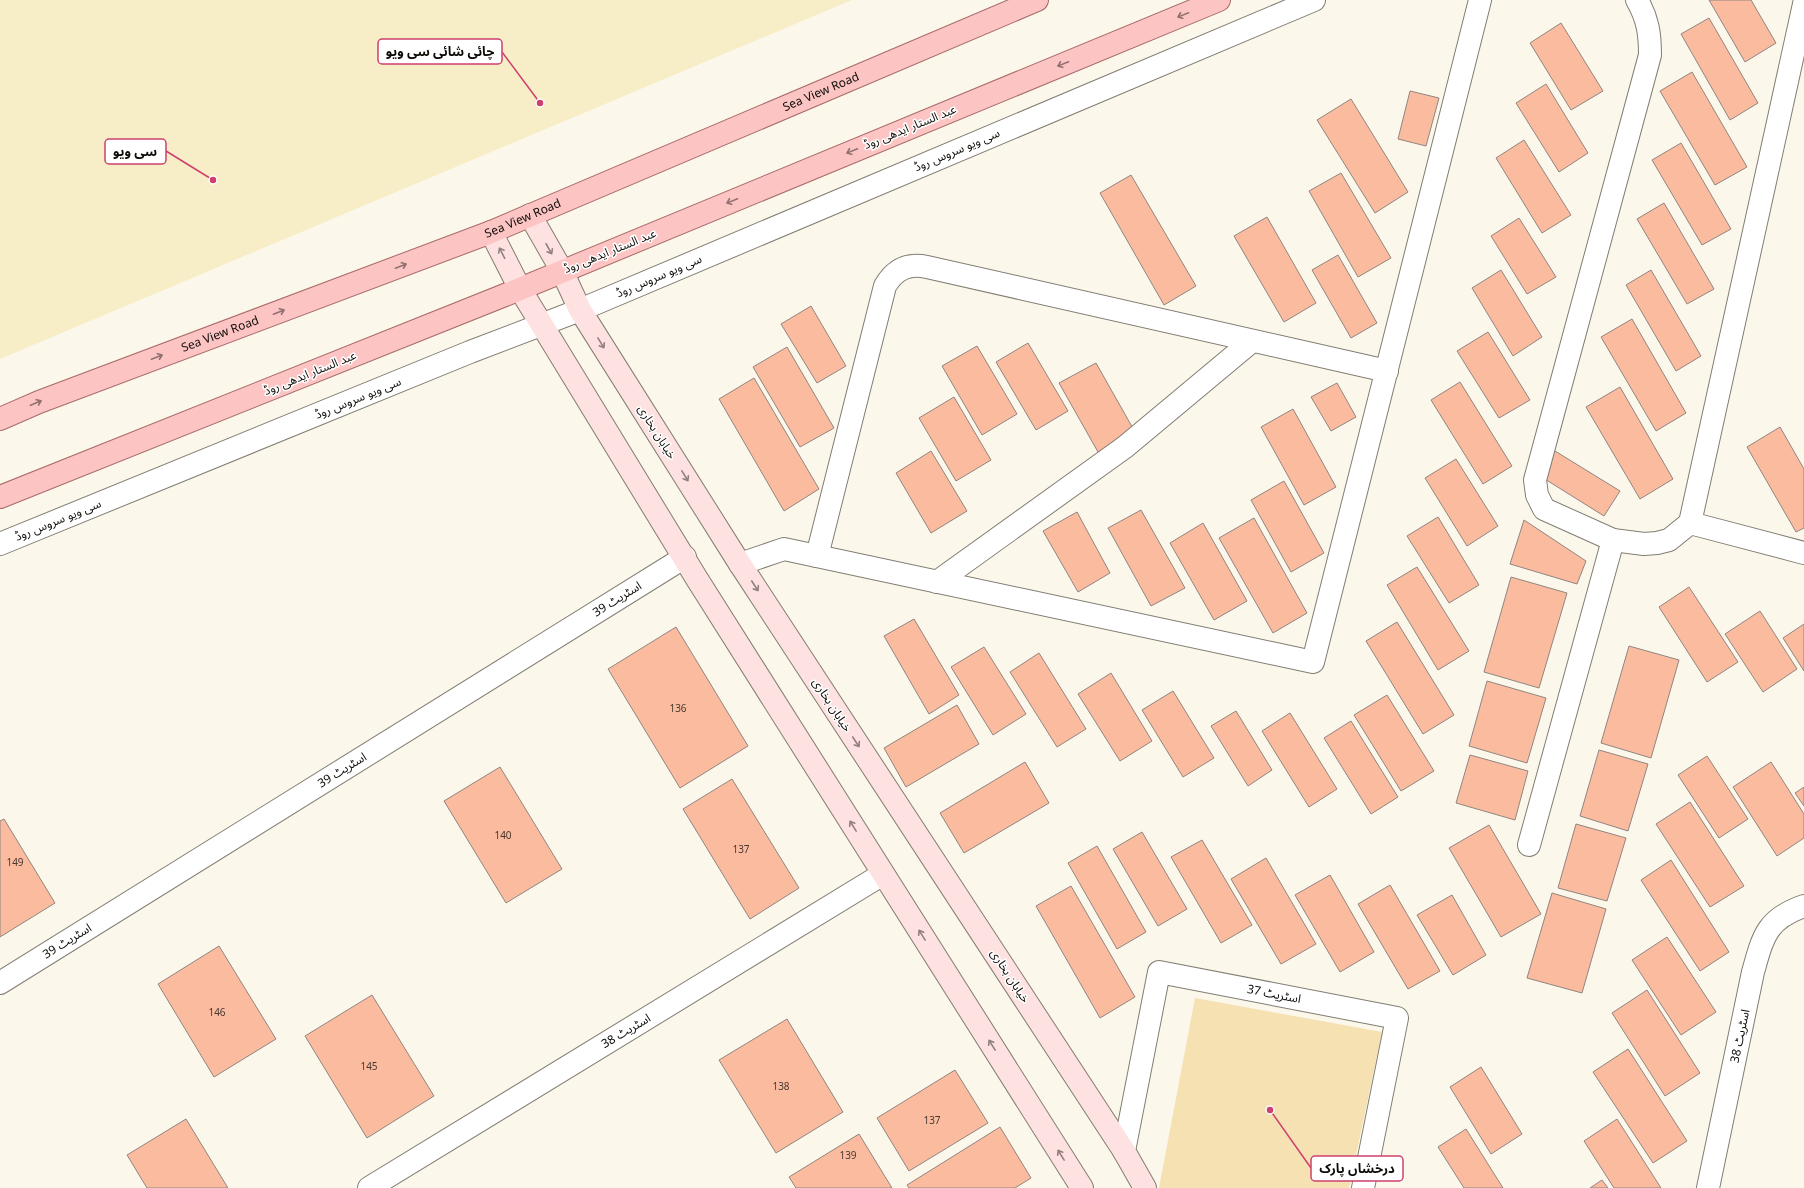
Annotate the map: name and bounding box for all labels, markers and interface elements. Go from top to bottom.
one-way arrow [1177,12,1189,19]
callout: چائی شائی سی ویو [378,39,502,64]
text: چائی شائی سی ویو [386,42,494,60]
one-way arrow [1057,61,1069,69]
street label: Sea View Road [780,68,862,115]
street label: عبد الستار ایدھی روڈ [861,100,959,153]
street label: سی ویو سروس روڈ [911,124,1002,175]
callout: سی ویو [105,139,166,164]
text: سی ویو [113,142,157,160]
one-way arrow [846,148,858,156]
street label: Sea View Road [482,194,563,242]
one-way arrow [726,198,738,205]
street label: عبد الستار ایدھی روڈ [561,224,659,277]
one-way arrow [546,243,554,255]
one-way arrow [498,247,505,259]
street label: سی ویو سروس روڈ [613,250,704,301]
one-way arrow [394,262,407,269]
one-way arrow [273,307,285,315]
street label: Sea View Road [179,311,261,356]
one-way arrow [597,337,605,349]
street label: عبد الستار ایدھی روڈ [261,346,359,399]
one-way arrow [151,353,163,361]
street label: سی ویو سروس روڈ [312,372,404,423]
one-way arrow [29,399,41,407]
street label: خیابان بخاری [634,401,681,462]
one-way arrow [681,470,689,481]
street label: سی ویو سروس روڈ [12,494,104,545]
street label: اسٹریٹ 39 [589,577,645,620]
one-way arrow [751,580,759,592]
street label: خیابان بخاری [809,675,856,735]
house number: 136 [669,701,687,715]
one-way arrow [852,736,860,747]
street label: اسٹریٹ 39 [314,748,370,791]
one-way arrow [849,820,857,831]
house number: 140 [494,828,512,842]
house number: 137 [732,842,750,856]
house number: 149 [6,855,24,869]
street label: اسٹریٹ 39 [39,919,95,962]
one-way arrow [918,929,926,941]
street label: خیابان بخاری [987,946,1034,1006]
street label: اسٹریٹ 37 [1246,980,1303,1007]
house number: 146 [208,1005,226,1019]
street label: اسٹریٹ 38 [1726,1007,1754,1064]
street label: اسٹریٹ 38 [598,1009,654,1052]
one-way arrow [988,1040,996,1051]
house number: 145 [360,1059,378,1073]
house number: 138 [772,1079,790,1093]
house number: 137 [923,1113,941,1127]
house number: 139 [839,1148,857,1162]
one-way arrow [1057,1149,1065,1161]
callout: درخشاں پارک [1311,1156,1403,1181]
text: درخشاں پارک [1319,1159,1395,1177]

